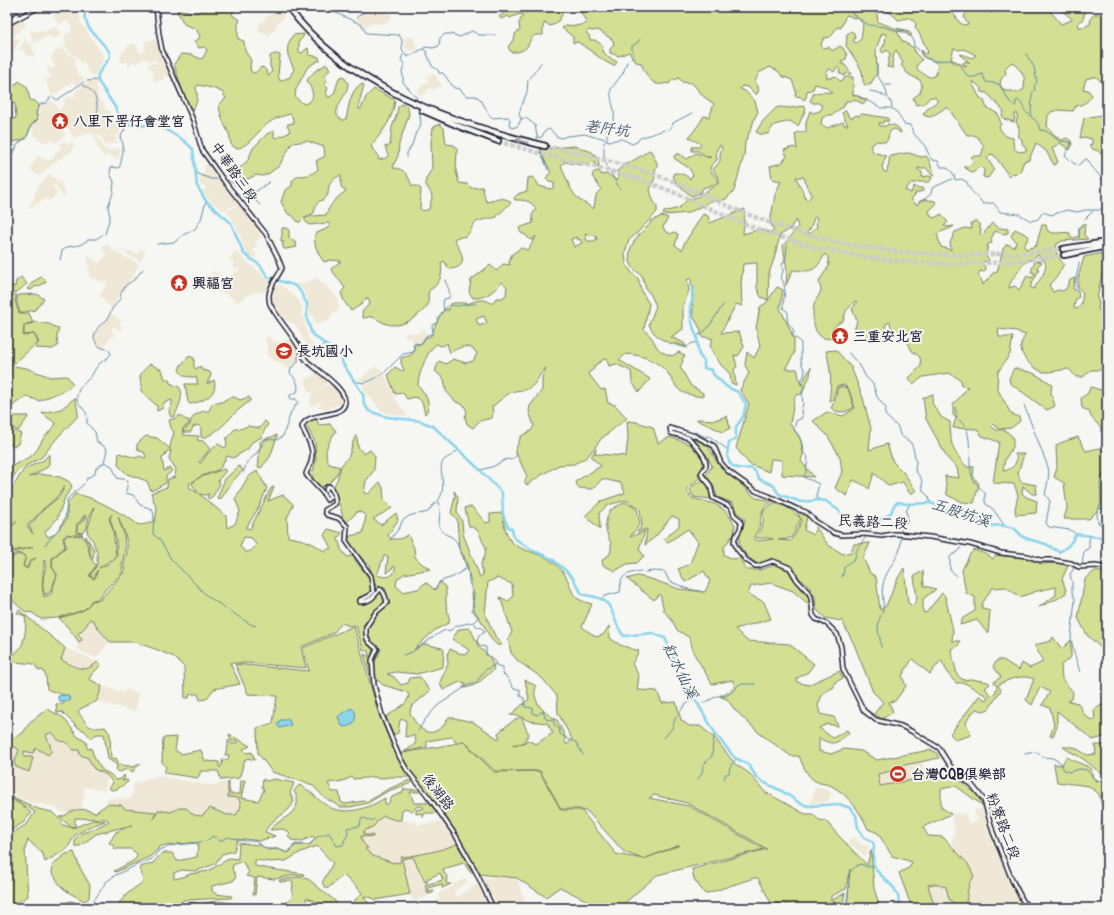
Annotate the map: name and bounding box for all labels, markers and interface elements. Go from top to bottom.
temple icon: 八里下罟仔會堂宮 [50,111,70,131]
place label: 八里下罟仔會堂宮 [73,113,185,130]
water label: 荖阡坑 [584,117,632,141]
one-way arrow [516,136,529,144]
street label: 中華路三段 [207,138,261,206]
temple icon: 興福宮 [169,273,189,293]
place label: 興福宮 [192,275,234,292]
temple icon: 三重安北宮 [830,326,850,346]
place label: 三重安北宮 [853,328,923,345]
school or university icon: 長坑國小 [274,341,294,361]
place label: 長坑國小 [297,343,353,360]
water label: 五股坑溪 [930,495,993,532]
street label: 民義路二段 [838,512,908,532]
water label: 紅水仙溪 [658,640,702,703]
sports icon: 台灣CQB俱樂部 [888,764,908,784]
place label: 台灣CQB俱樂部 [911,766,1006,783]
street label: 後湖路 [418,770,458,814]
street label: 粉寮路二段 [983,790,1023,862]

